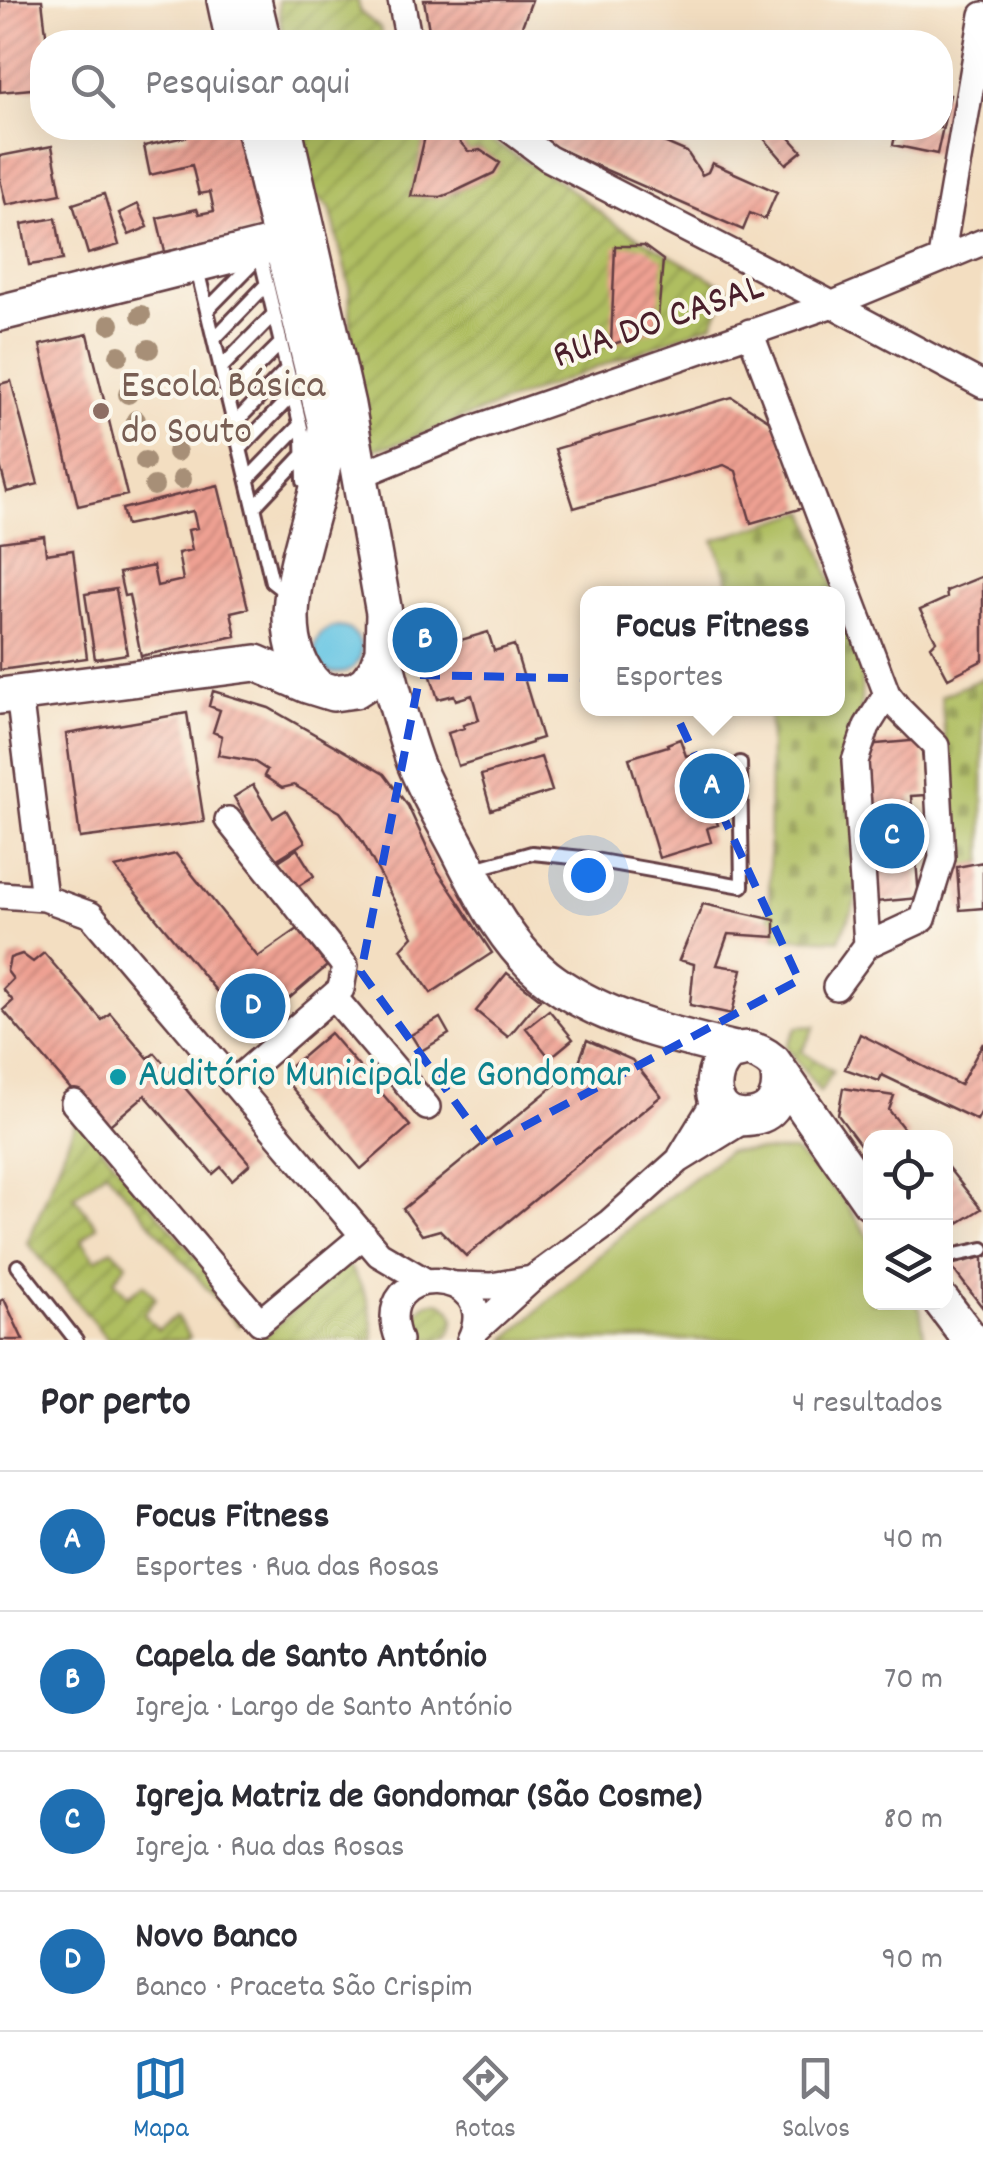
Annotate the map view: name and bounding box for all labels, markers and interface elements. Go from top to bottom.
search box [30,30,953,140]
icon: search [65,58,120,113]
text: Pesquisar aqui [145,58,350,113]
street label: RUA DO CASAL [546,261,772,387]
place label: Escola Básica do Souto [121,360,326,463]
marker: Escola Básica do Souto [90,400,112,422]
popup [580,586,845,716]
text: Focus Fitness [615,601,810,656]
pin: B [392,602,458,678]
text: Esportes [615,656,724,702]
pin: A [680,748,744,824]
pin: C [860,798,924,874]
your location [563,850,614,901]
pin: D [220,968,286,1044]
place label: Auditório Municipal de Gondomar [138,1049,630,1106]
marker: Auditório Municipal de Gondomar [107,1066,129,1088]
map controls [863,1130,953,1310]
button: locate [863,1130,953,1220]
button: layers [863,1220,953,1310]
text: Por perto [40,1375,191,1435]
text: 4 resultados [792,1382,943,1428]
text: Focus Fitness [135,1491,329,1546]
text: A [64,1518,81,1564]
text: 40 m [883,1518,943,1564]
text: Esportes · Rua das Rosas [135,1546,440,1592]
text: Capela de Santo António [135,1631,487,1686]
text: B [65,1658,80,1704]
text: 70 m [884,1658,943,1704]
text: Igreja · Largo de Santo António [135,1686,513,1732]
text: Igreja Matriz de Gondomar (São Cosme) [135,1771,702,1826]
text: C [65,1798,80,1844]
text: 80 m [883,1798,943,1844]
text: Igreja · Rua das Rosas [135,1826,405,1872]
text: Novo Banco [135,1911,298,1966]
text: D [64,1938,81,1984]
text: 90 m [882,1938,943,1984]
text: Banco · Praceta São Crispim [135,1966,473,2012]
tab: Mapa [133,2051,189,2151]
tab: Rotas [455,2051,516,2151]
tab: Salvos [782,2051,850,2151]

